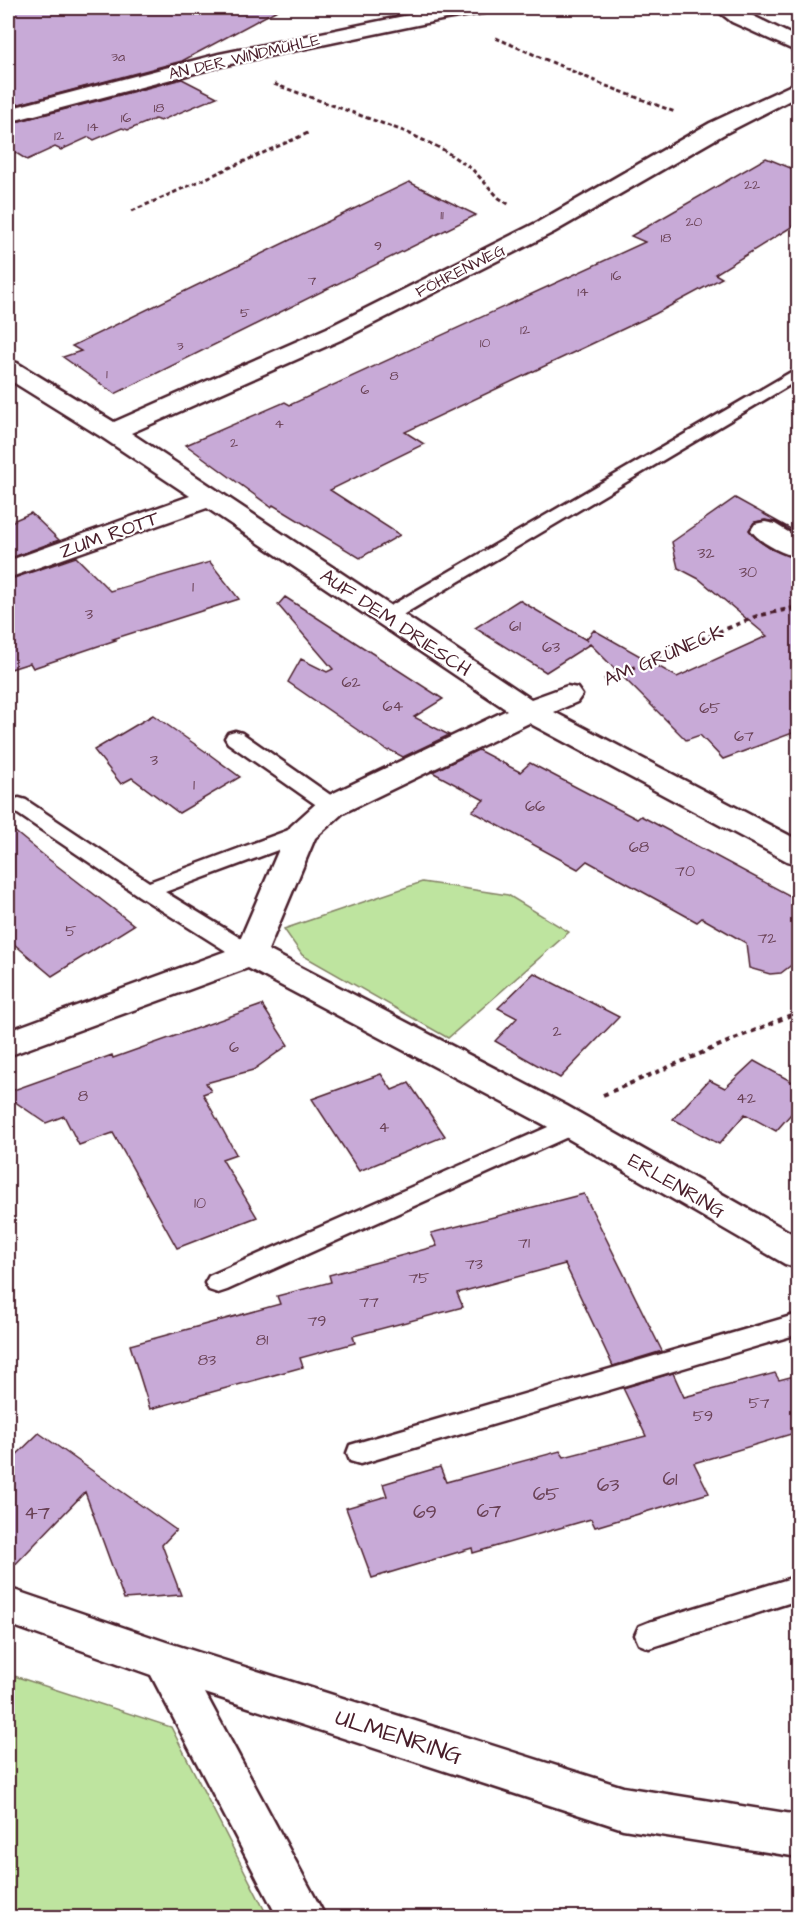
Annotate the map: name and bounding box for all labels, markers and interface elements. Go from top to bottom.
street label: AN DER WINDMÜHLE [166,29,323,85]
house number: 3a [111,47,125,67]
house number: 18 [154,98,164,118]
house number: 16 [121,108,132,128]
house number: 14 [87,117,99,137]
house number: 12 [54,126,64,146]
house number: 22 [744,175,760,195]
house number: 11 [440,205,444,225]
house number: 20 [686,212,703,232]
house number: 18 [661,228,671,248]
house number: 9 [374,236,382,256]
street label: FÖHRENWEG [412,239,509,303]
house number: 16 [611,266,622,286]
house number: 7 [308,271,317,291]
house number: 14 [577,282,589,302]
house number: 5 [240,303,250,323]
house number: 12 [520,320,530,340]
house number: 10 [480,333,490,353]
house number: 3 [176,336,184,356]
house number: 1 [106,364,108,384]
house number: 8 [389,366,399,386]
house number: 6 [361,380,370,400]
house number: 4 [274,414,284,434]
house number: 2 [230,433,238,453]
street label: ZUM ROTT [56,504,164,566]
house number: 32 [697,542,715,564]
house number: 30 [739,561,757,583]
street label: AUF DEM DRIESCH [314,562,476,684]
house number: 1 [192,576,194,598]
house number: 3 [85,603,93,625]
house number: 61 [509,615,521,637]
street label: AM GRÜNECK [599,618,727,694]
house number: 63 [542,636,560,658]
house number: 62 [341,671,361,693]
house number: 64 [383,695,404,717]
house number: 65 [699,697,721,719]
house number: 67 [734,725,754,747]
house number: 3 [150,749,158,771]
house number: 1 [193,774,195,796]
house number: 66 [525,795,545,817]
house number: 68 [629,836,649,858]
house number: 70 [675,860,695,882]
house number: 5 [65,920,77,942]
house number: 72 [758,927,777,949]
house number: 2 [552,1020,562,1042]
house number: 6 [229,1036,239,1058]
house number: 8 [78,1085,88,1107]
house number: 42 [736,1087,756,1109]
house number: 4 [379,1116,390,1138]
street label: ERLENRING [623,1147,730,1225]
house number: 10 [194,1192,206,1214]
house number: 71 [518,1232,530,1254]
house number: 73 [465,1253,483,1275]
house number: 75 [408,1267,430,1289]
house number: 77 [359,1291,379,1313]
house number: 79 [308,1310,326,1332]
house number: 81 [256,1329,268,1351]
house number: 83 [198,1349,216,1371]
house number: 57 [748,1392,770,1414]
house number: 59 [693,1405,713,1427]
house number: 61 [662,1465,678,1493]
house number: 63 [597,1471,619,1499]
house number: 65 [533,1480,559,1508]
house number: 67 [477,1497,501,1525]
house number: 69 [413,1498,437,1526]
house number: 47 [24,1499,50,1527]
street label: ULMENRING [331,1700,467,1774]

